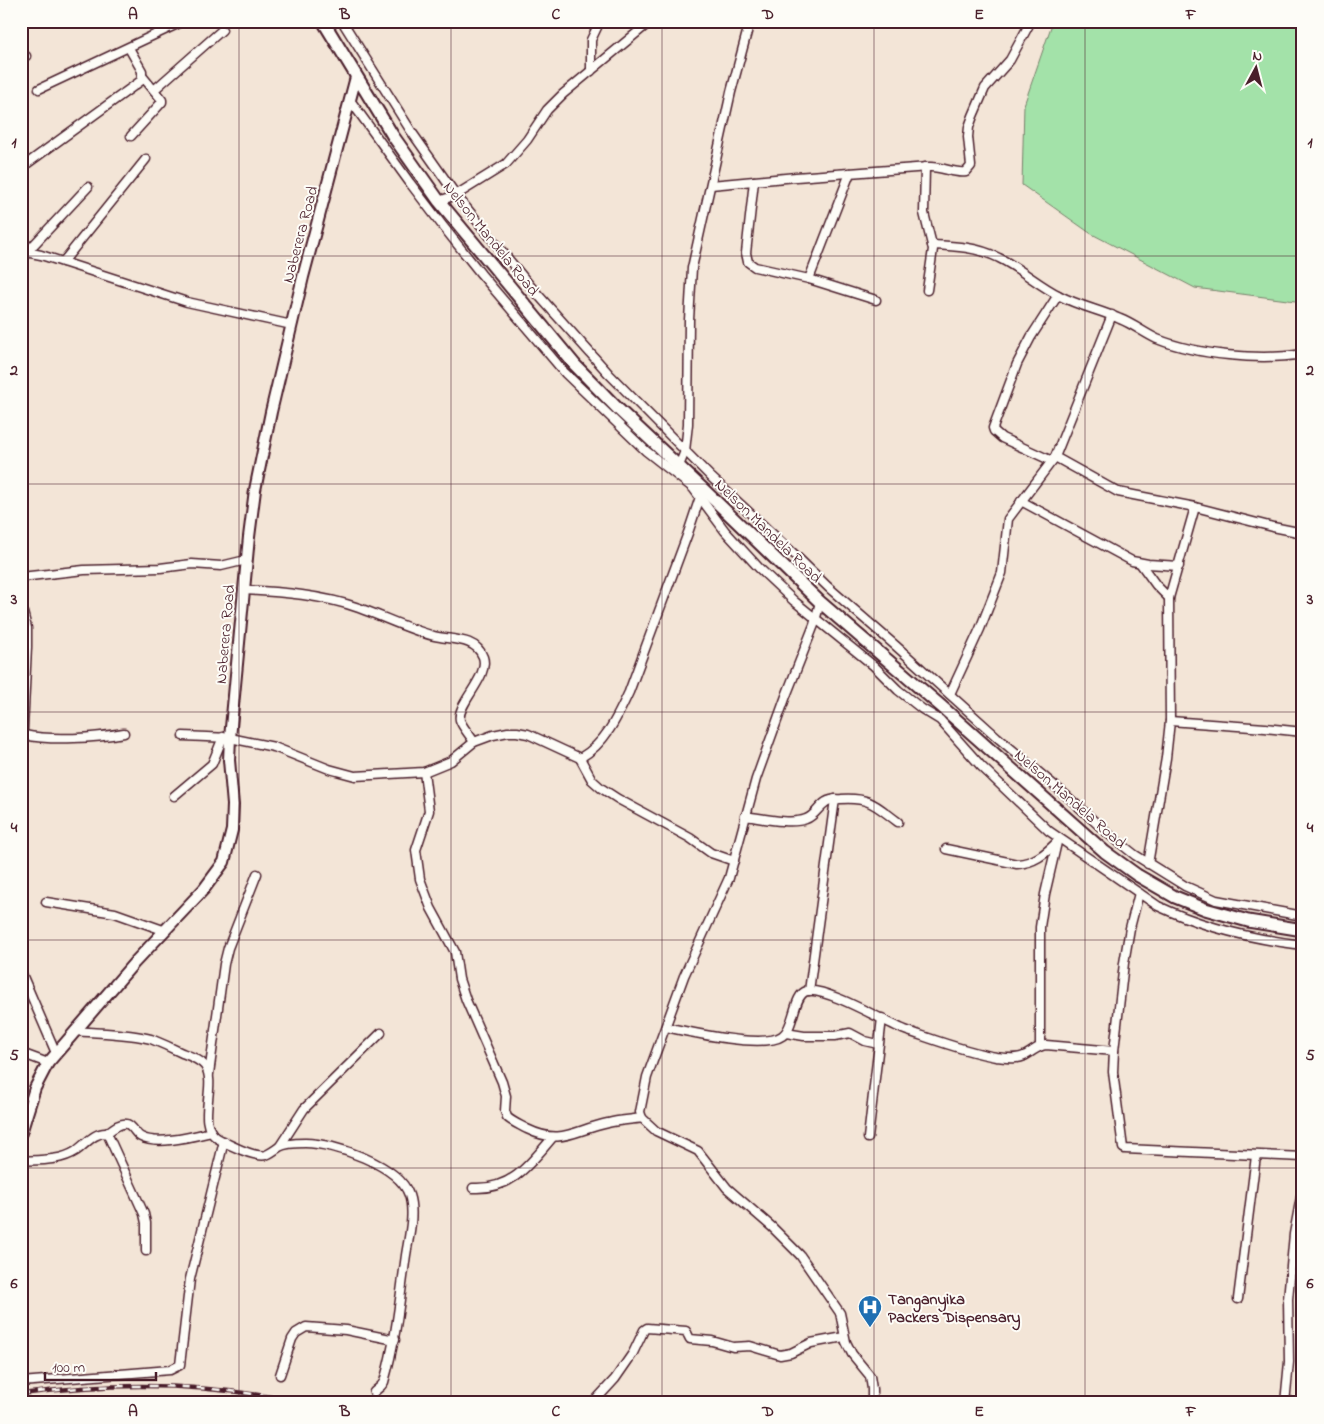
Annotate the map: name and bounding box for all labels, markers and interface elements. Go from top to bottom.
text: A [128,3,138,27]
text: B [339,3,351,27]
text: C [552,3,561,27]
text: D [761,3,774,27]
text: E [974,3,984,27]
text: F [1185,3,1197,27]
north arrow [1232,42,1282,92]
text: N [1251,46,1263,68]
text: 1 [11,131,17,155]
text: 1 [1307,131,1313,155]
street label: Nelson Mandela Road [437,177,544,302]
street label: Naberera Road [276,183,325,286]
text: 2 [9,359,18,383]
text: 2 [1305,359,1314,383]
street label: Nelson Mandela Road [708,474,827,589]
street label: Naberera Road [210,584,242,685]
text: 3 [10,588,18,612]
text: 3 [1306,588,1314,612]
street label: Nelson Mandela Road [1008,744,1131,855]
text: 4 [10,816,18,840]
text: 4 [1306,816,1314,840]
text: 5 [9,1044,19,1068]
text: 5 [1305,1044,1315,1068]
text: 6 [9,1272,18,1296]
text: 6 [1305,1272,1314,1296]
place label: Tanganyika Packers Dispensary [888,1288,1021,1331]
hospital icon: Tanganyika Packers Dispensary [857,1294,883,1328]
scale bar [45,1349,156,1381]
text: 100 m [52,1357,85,1379]
text: A [128,1400,138,1424]
text: B [339,1400,351,1424]
text: C [552,1400,561,1424]
text: D [761,1400,774,1424]
text: E [974,1400,984,1424]
text: F [1185,1400,1197,1424]

